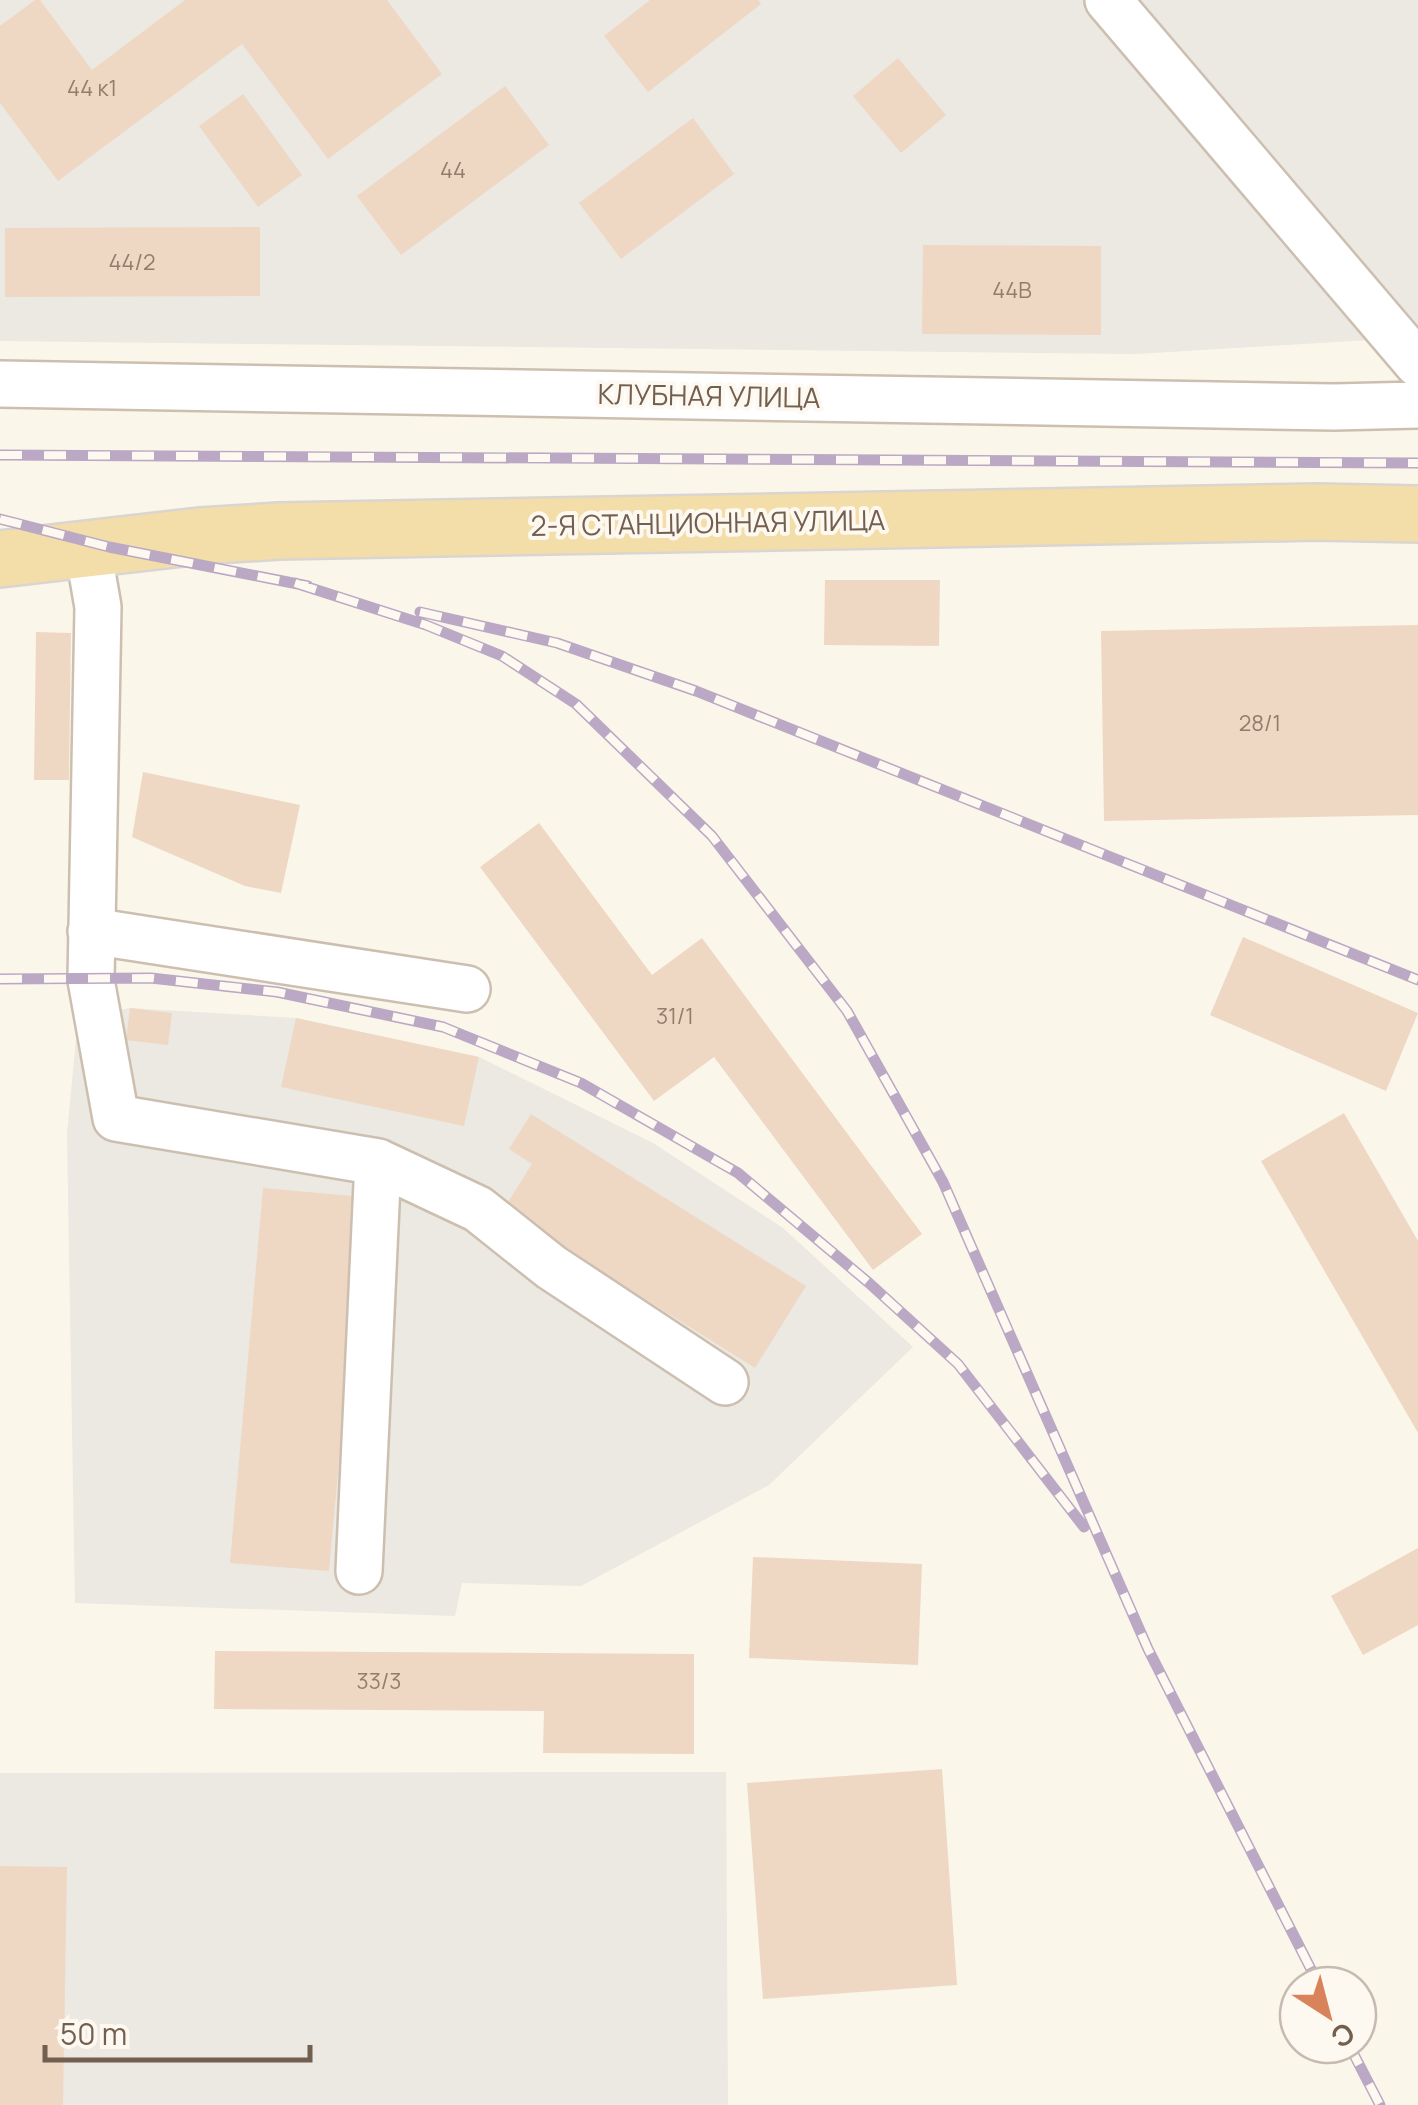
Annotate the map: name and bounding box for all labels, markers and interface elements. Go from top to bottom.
house number: 44 к1 [67,73,117,103]
house number: 44 [440,155,466,185]
house number: 44/2 [108,247,156,277]
house number: 44В [992,275,1032,305]
street label: КЛУБНАЯ УЛИЦА [597,374,821,416]
street label: 2-Я СТАНЦИОННАЯ УЛИЦА [530,500,886,544]
house number: 28/1 [1239,708,1281,738]
house number: 31/1 [656,1001,694,1031]
house number: 33/3 [356,1666,402,1696]
north arrow [1278,1965,1378,2065]
scale bar [45,2000,310,2062]
text: 50 m [60,2013,127,2054]
text: С [1324,2015,1363,2057]

